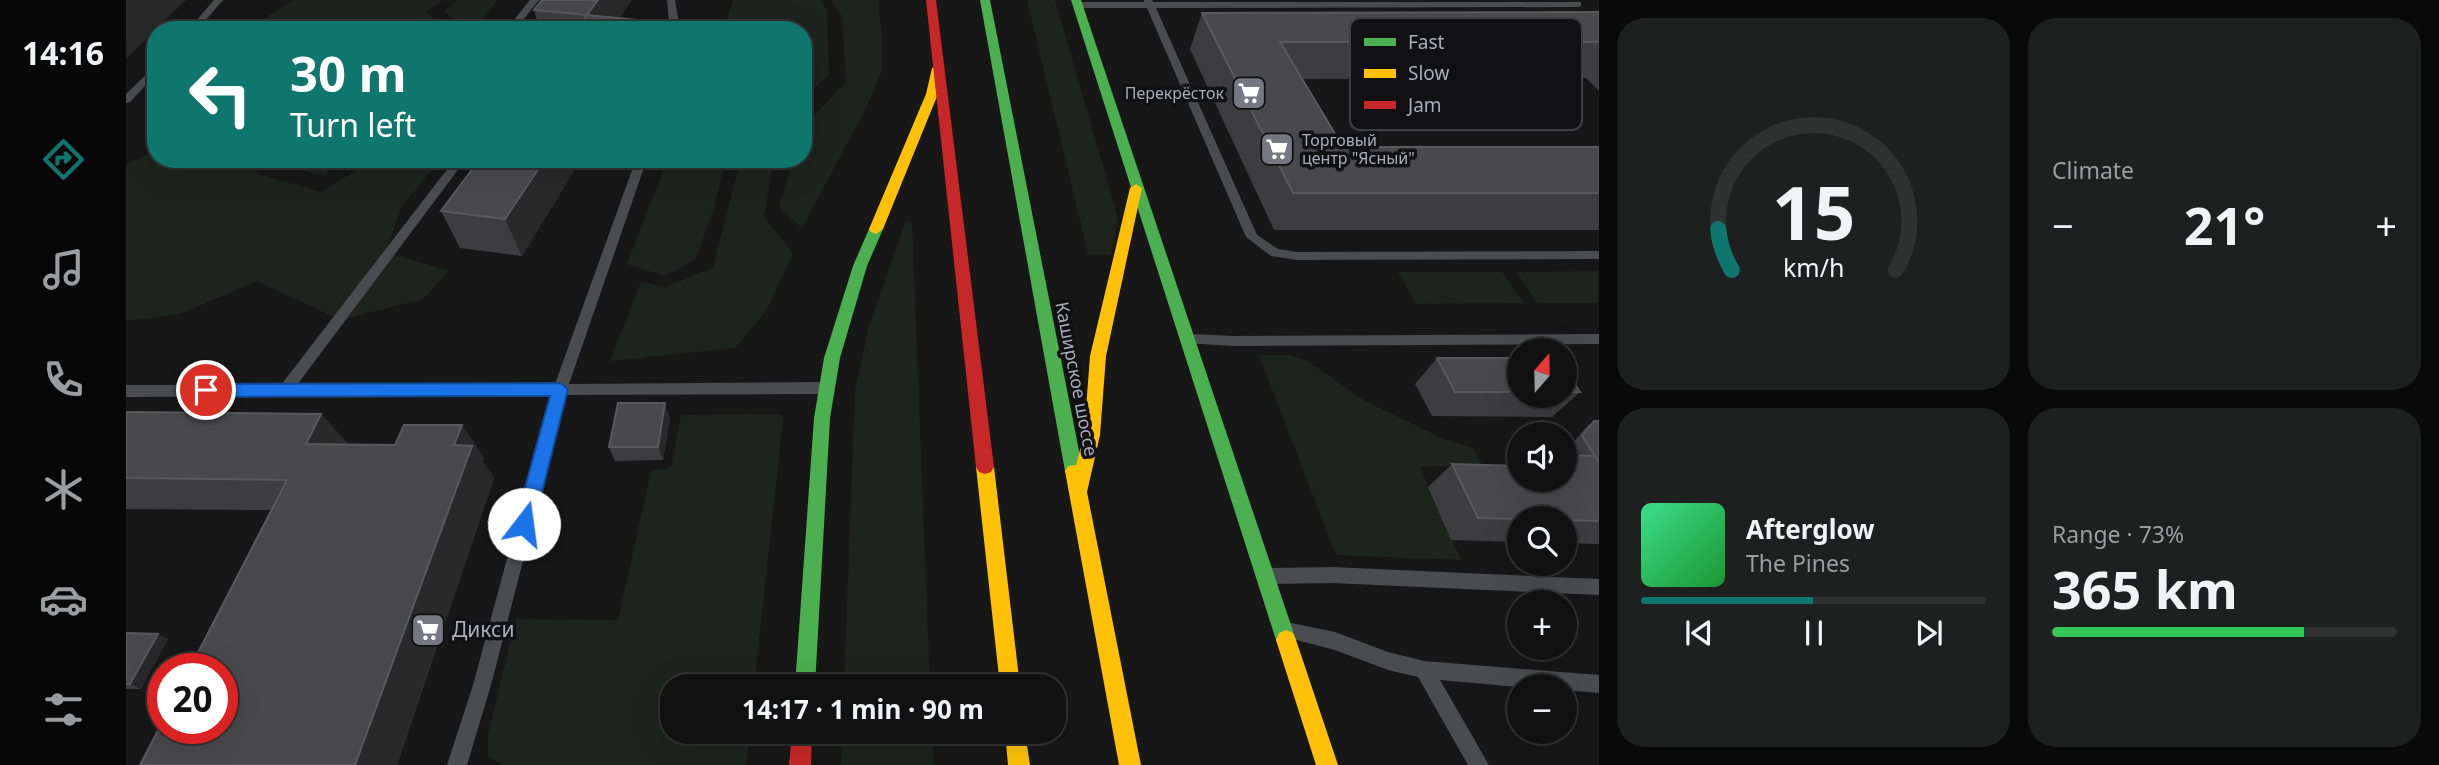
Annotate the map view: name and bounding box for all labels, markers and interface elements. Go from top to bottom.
legend [1350,18,1582,130]
text: Fast [1408,29,1445,55]
text: 14:16 [22,31,104,74]
text: 30 m [290,40,407,106]
icon: left [175,49,266,140]
text: Slow [1408,60,1449,86]
supermarket icon: Перекрёсток [1230,74,1268,112]
place label: Перекрёсток [1125,82,1225,104]
text: Jam [1406,92,1442,118]
text: Turn left [290,103,416,146]
place label: Торговый центр "Ясный" [1302,129,1415,169]
supermarket icon: Торговый центр "Ясный" [1258,130,1296,168]
icon: directions [39,135,88,184]
text: Climate [2052,154,2134,186]
text: 15 [1772,162,1855,261]
text: 21° [2184,189,2265,260]
text: − [2052,199,2074,251]
text: + [2375,199,2397,251]
icon: music [39,245,88,294]
text: km/h [1783,250,1844,284]
street label: Каширское шоссе [1050,300,1104,458]
north arrow [1507,338,1577,408]
map controls [1507,338,1577,744]
icon: phone [39,355,88,404]
pin [176,360,236,420]
icon: arrive [187,371,225,409]
button: sound [1507,422,1577,492]
icon: climate [39,465,88,514]
position arrow [487,487,561,561]
button: search [1507,506,1577,576]
text: Afterglow [1746,511,1874,547]
text: Range · 73% [2052,518,2184,550]
text: The Pines [1746,547,1850,579]
text: 365 km [2052,553,2238,624]
icon: car [39,575,88,624]
button: + [1507,590,1577,660]
supermarket icon: Дикси [409,611,447,649]
icon: previous [1680,614,1718,652]
icon: pause [1795,614,1833,652]
icon: next [1910,614,1948,652]
place label: Дикси [452,615,514,643]
speed limit sign: 20 [147,653,238,744]
button: − [1507,674,1577,744]
icon: filters [39,685,88,734]
text: 14:17 · 1 min · 90 m [742,691,984,727]

